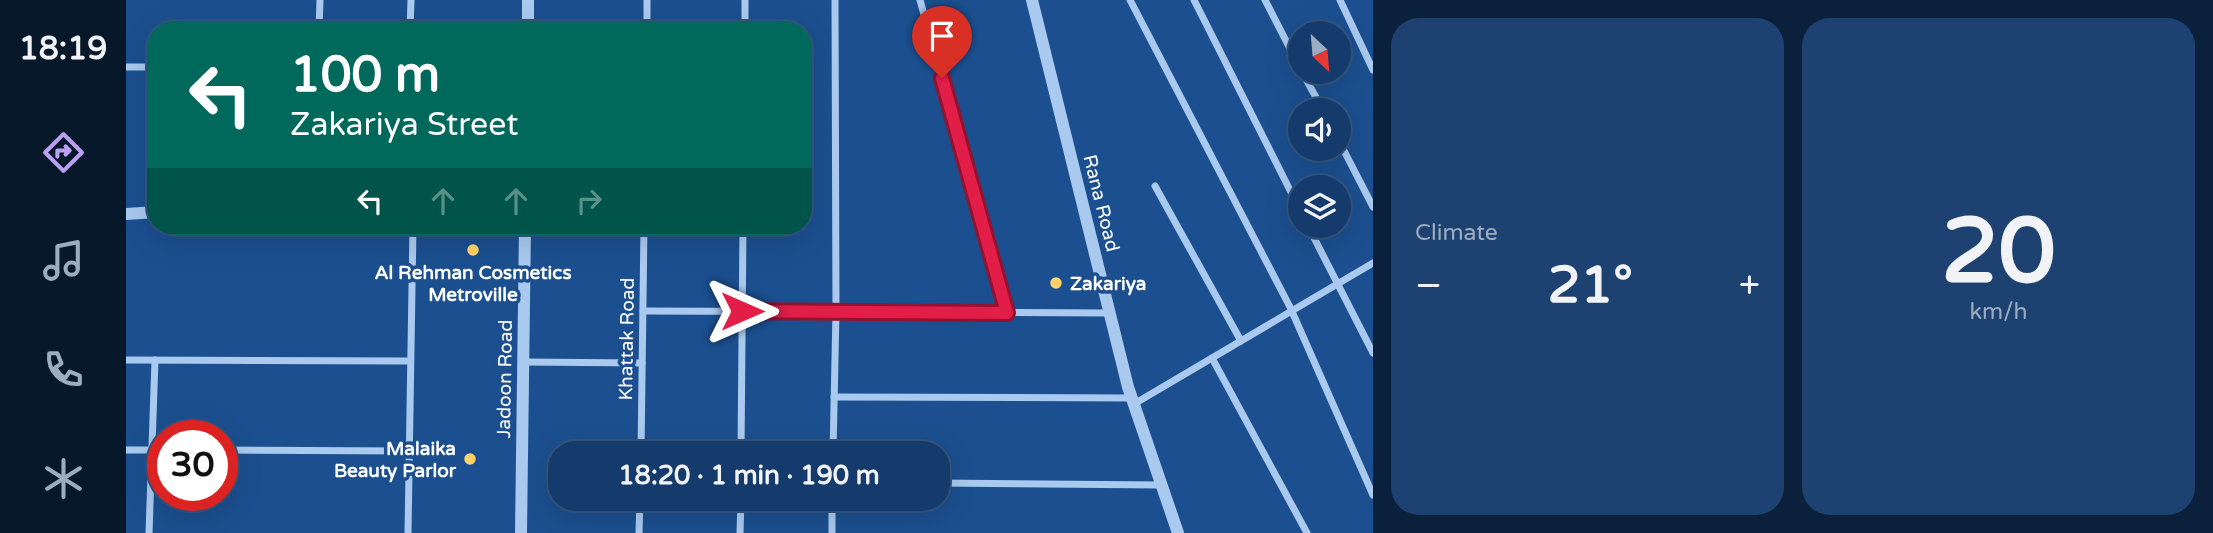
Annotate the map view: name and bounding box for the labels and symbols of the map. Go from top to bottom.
pin [912,6,972,78]
north arrow [1288,21,1351,84]
street label: Rana Road [1078,152,1124,254]
marker: Al Rehman Cosmetics Metroville [465,242,481,258]
place label: Al Rehman Cosmetics Metroville [374,262,572,306]
place label: Zakariya [1070,273,1146,296]
position arrow [705,274,779,348]
marker: Zakariya [1048,275,1064,291]
street label: Khattak Road [615,277,639,401]
street label: Jadoon Road [493,319,517,439]
speed limit sign: 30 [147,420,238,511]
place label: Malaika Beauty Parlor [334,438,457,483]
marker: Malaika Beauty Parlor [462,451,478,467]

